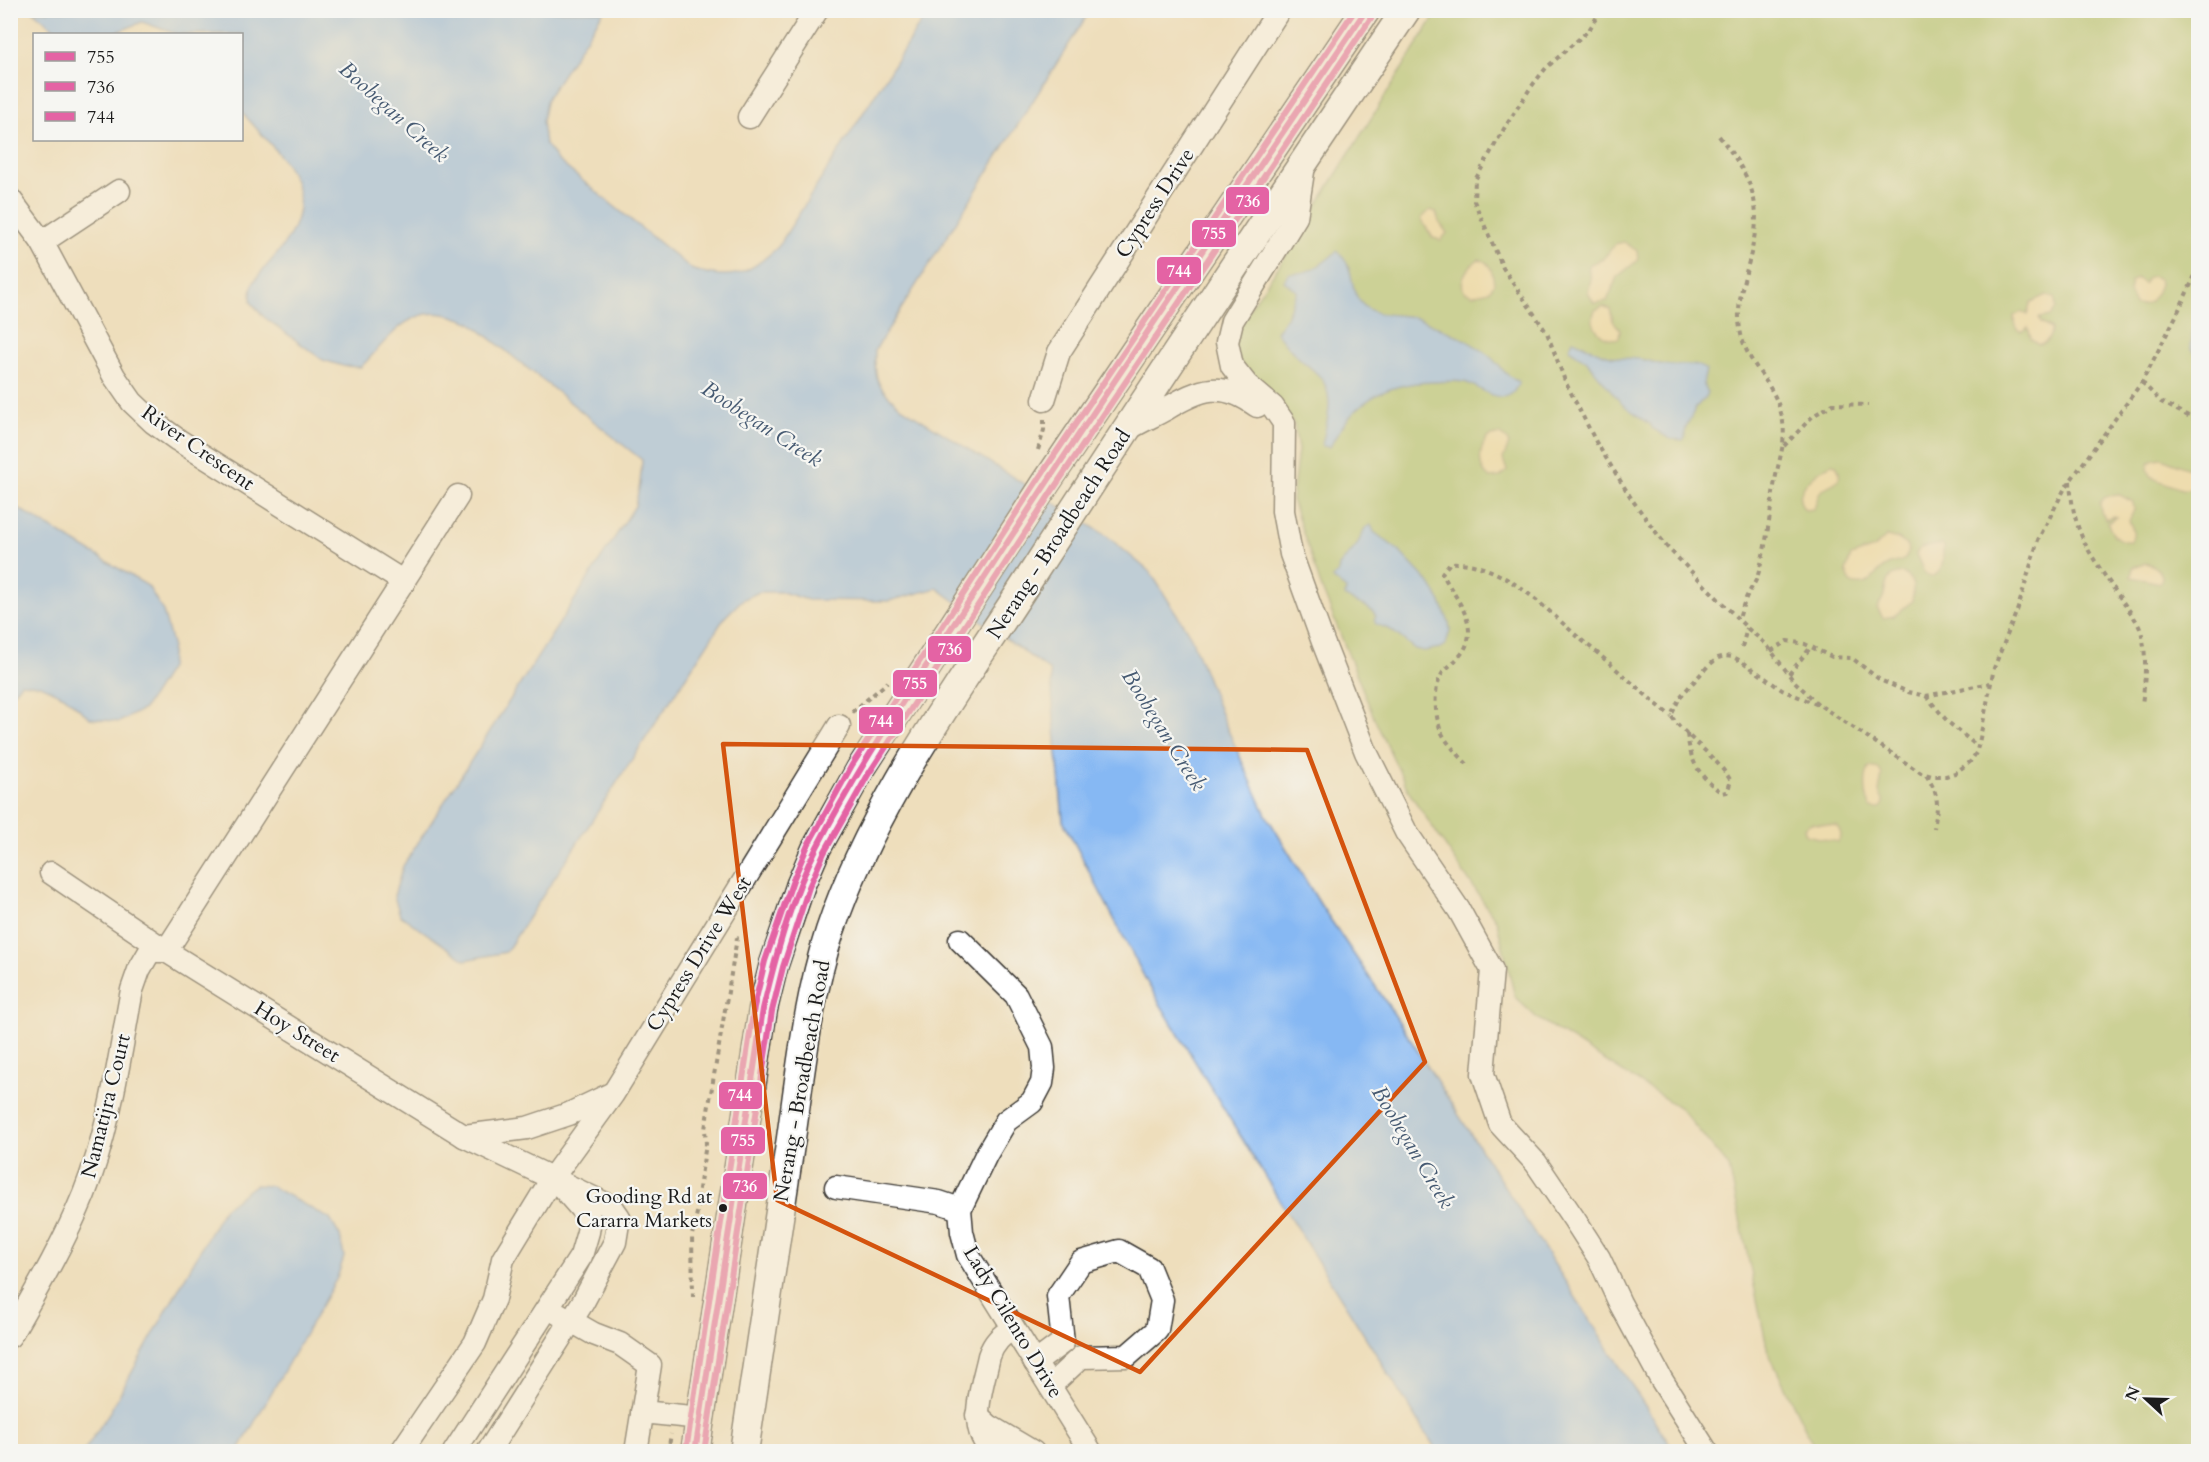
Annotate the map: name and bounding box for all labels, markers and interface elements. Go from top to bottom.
legend [33,33,243,141]
text: 755 [87,45,115,70]
water label: Boobegan Creek [332,54,456,170]
text: 736 [87,75,115,100]
text: 744 [87,105,115,130]
street label: Cypress Drive [1109,142,1201,264]
line badge: 736 [1225,186,1270,215]
text: 736 [1236,191,1260,213]
line badge: 755 [1191,219,1237,248]
text: 755 [1202,223,1226,245]
line badge: 744 [1156,256,1202,285]
text: 744 [1167,261,1191,283]
water label: Boobegan Creek [696,374,828,474]
street label: River Crescent [136,398,261,498]
street label: Nerang - Broadbeach Road [980,423,1138,645]
line badge: 736 [927,635,972,663]
text: 736 [938,639,962,661]
water label: Boobegan Creek [1115,663,1213,797]
line badge: 755 [892,669,938,698]
text: 755 [903,673,927,695]
line badge: 744 [858,706,904,735]
text: 744 [869,711,893,733]
street label: Cypress Drive West [640,871,759,1037]
street label: Nerang - Broadbeach Road [766,958,838,1204]
street label: Hoy Street [249,994,346,1070]
street label: Namatijra Court [74,1030,138,1181]
water label: Boobegan Creek [1364,1080,1462,1214]
line badge: 744 [718,1081,763,1110]
text: 744 [728,1085,752,1107]
line badge: 755 [720,1126,766,1155]
text: 755 [731,1130,755,1152]
line badge: 736 [722,1172,768,1200]
text: 736 [733,1176,757,1198]
place label: Gooding Rd at Cararra Markets [576,1183,713,1234]
marker: Gooding Rd at Cararra Markets [717,1202,729,1214]
street label: Lady Cilento Drive [956,1240,1070,1404]
north arrow [2116,1369,2176,1429]
text: N [2120,1383,2146,1404]

